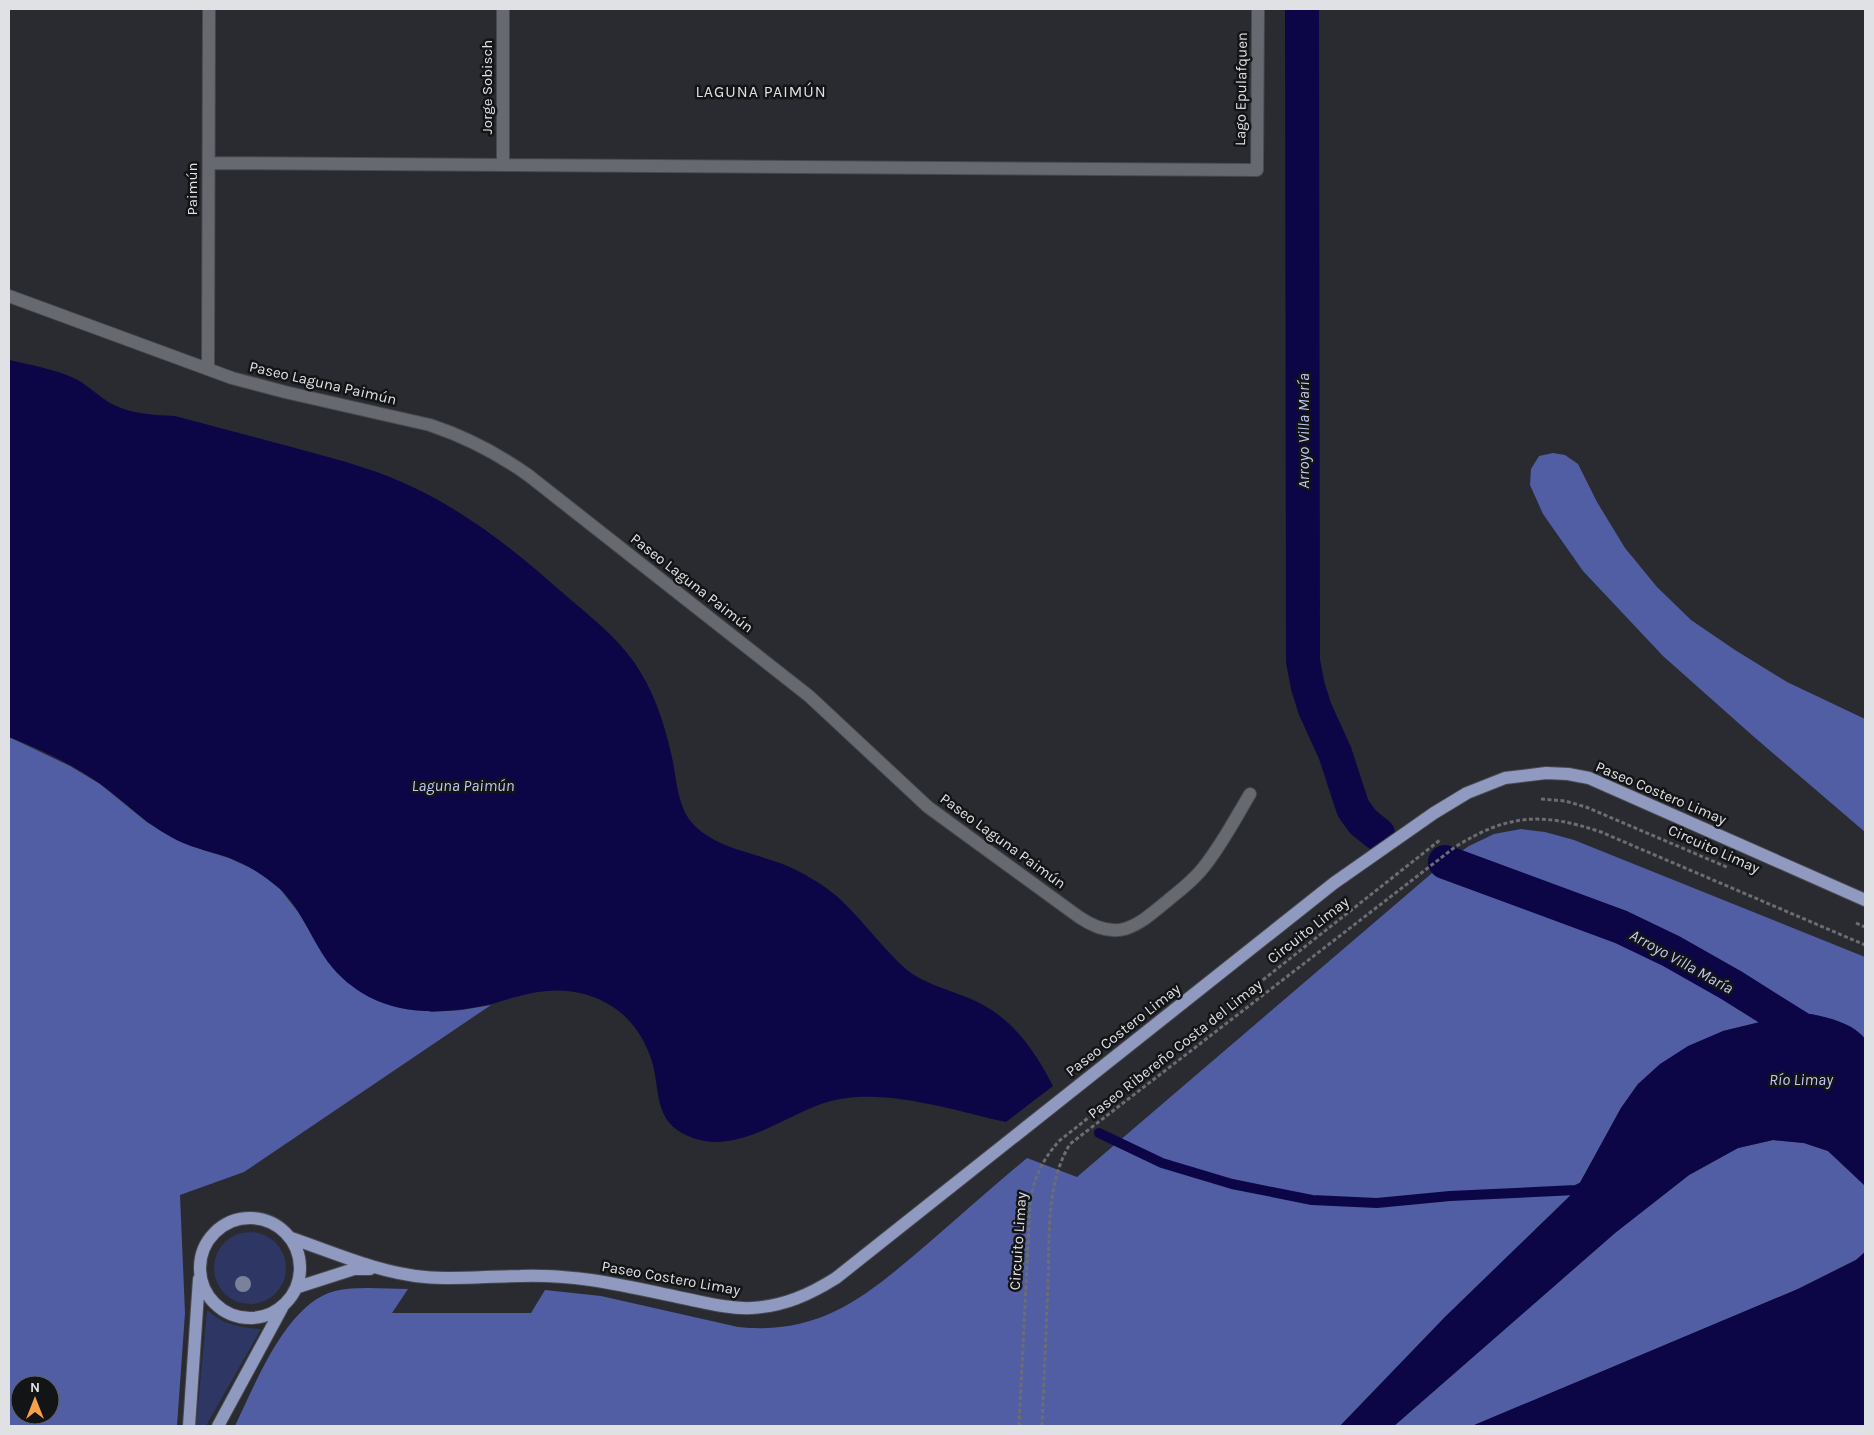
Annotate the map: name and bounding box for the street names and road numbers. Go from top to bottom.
street label: Lago Epulafquen [1231,32,1251,146]
street label: Jorge Sobisch [478,40,496,134]
street label: Paimún [183,162,201,216]
street label: Paseo Laguna Paimún [248,357,398,409]
street label: Paseo Laguna Paimún [627,529,757,637]
street label: Paseo Costero Limay [1593,757,1729,829]
street label: Paseo Laguna Paimún [937,789,1069,893]
street label: Circuito Limay [1665,821,1763,877]
street label: Circuito Limay [1264,893,1352,967]
street label: Paseo Ribereño Costa del Limay [1084,975,1266,1123]
street label: Paseo Costero Limay [1062,980,1184,1080]
street label: Circuito Limay [1006,1191,1030,1291]
street label: Paseo Costero Limay [600,1257,742,1299]

